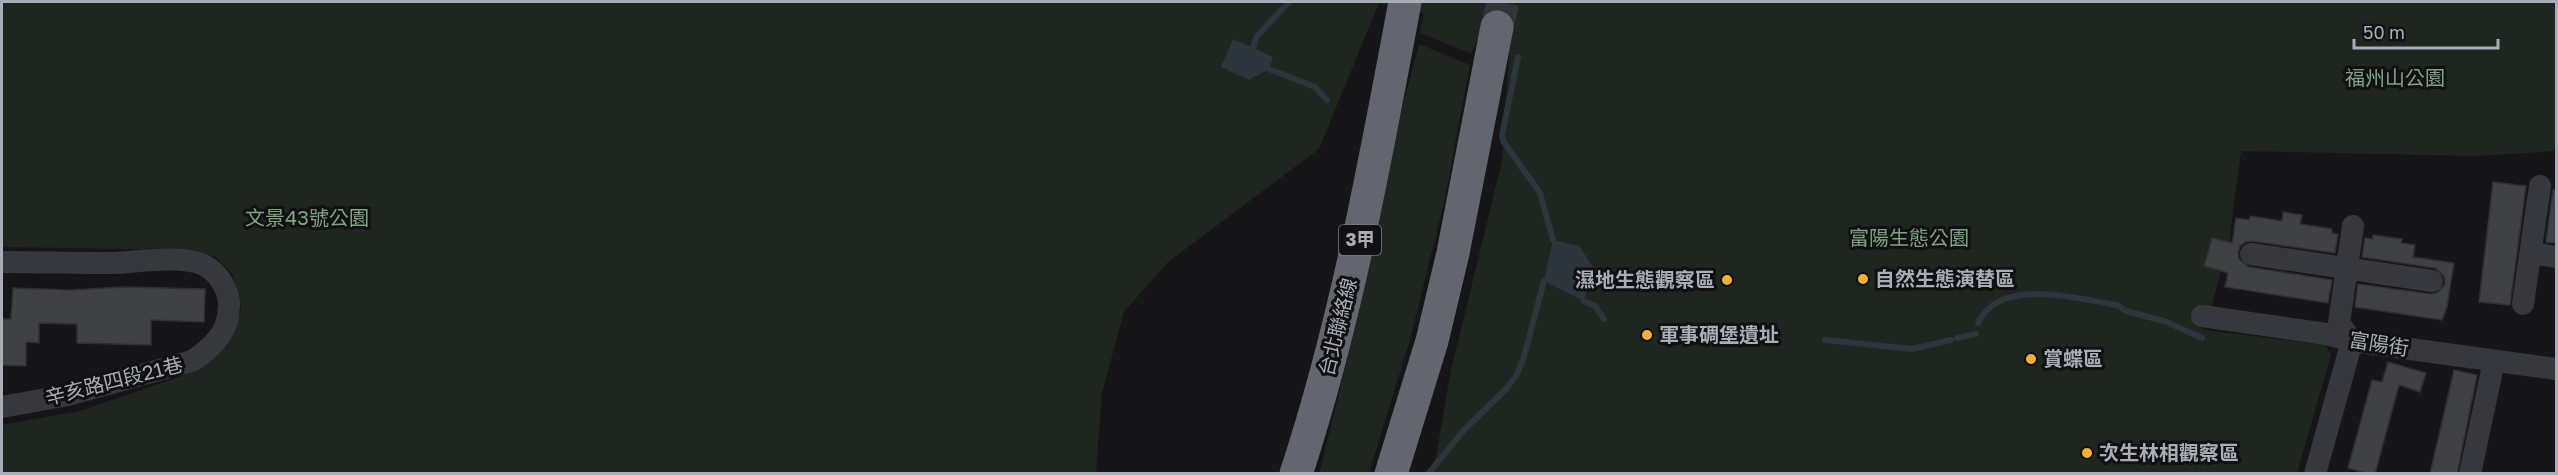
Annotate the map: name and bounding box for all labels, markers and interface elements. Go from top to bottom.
scale bar [2354,12,2498,50]
text: 50 m [2363,21,2405,43]
park label: 福州山公園 [2345,65,2445,89]
park label: 文景43號公園 [245,205,369,229]
road number: 3甲 [1339,225,1381,255]
park label: 富陽生態公園 [1849,225,1969,249]
place label: 自然生態演替區 [1875,266,2015,290]
place label: 濕地生態觀察區 [1575,267,1715,291]
marker: 自然生態演替區 [1856,272,1870,286]
marker: 濕地生態觀察區 [1720,273,1734,287]
street label: 台北聯絡線 [1313,275,1361,378]
place label: 軍事碉堡遺址 [1659,322,1779,346]
street label: 富陽街 [2348,326,2411,360]
marker: 軍事碉堡遺址 [1640,328,1654,342]
place label: 賞蝶區 [2043,346,2103,370]
street label: 辛亥路四段21巷 [42,351,185,409]
marker: 賞蝶區 [2024,352,2038,366]
place label: 次生林相觀察區 [2099,440,2239,464]
marker: 次生林相觀察區 [2080,446,2094,460]

